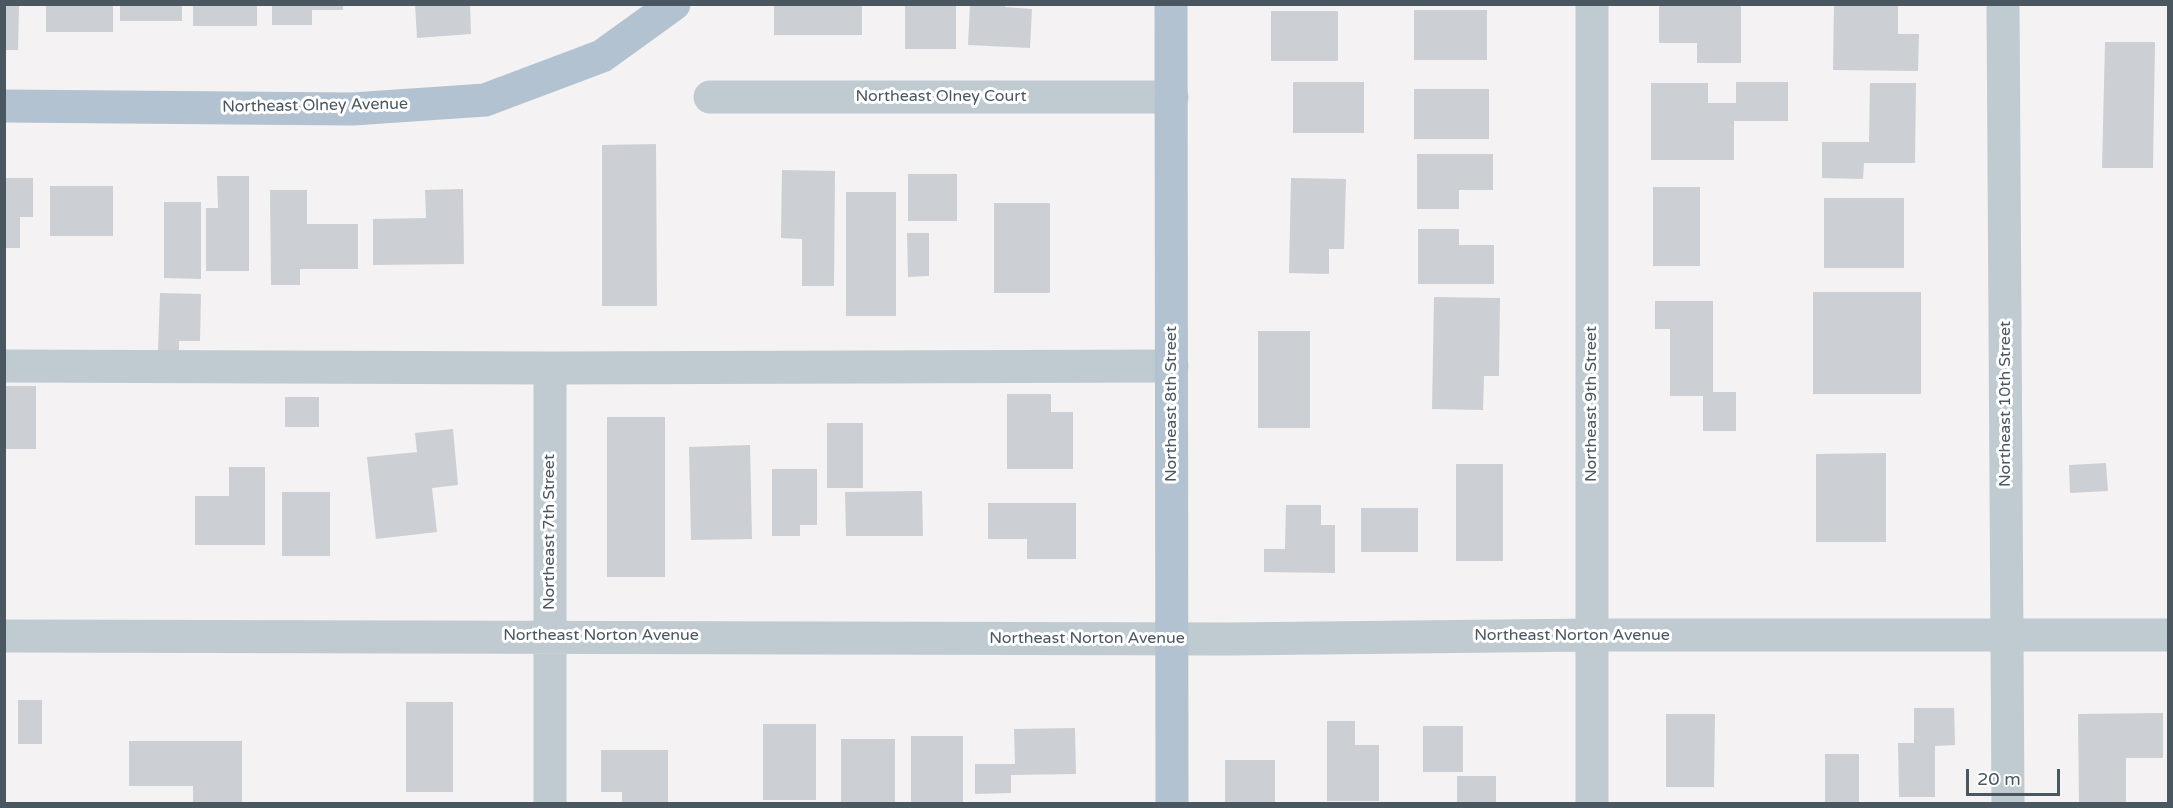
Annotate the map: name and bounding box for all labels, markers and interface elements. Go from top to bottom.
street label: Northeast Olney Court [855,87,1027,107]
street label: Northeast Olney Avenue [222,95,408,117]
street label: Northeast 10th Street [1996,321,2016,487]
street label: Northeast 8th Street [1162,326,1182,482]
street label: Northeast 9th Street [1582,326,1602,482]
street label: Northeast 7th Street [540,454,560,610]
street label: Northeast Norton Avenue [503,626,699,646]
street label: Northeast Norton Avenue [1474,626,1670,646]
street label: Northeast Norton Avenue [989,629,1185,649]
scale bar [1969,757,2064,795]
text: 20 m [1977,768,2021,790]

